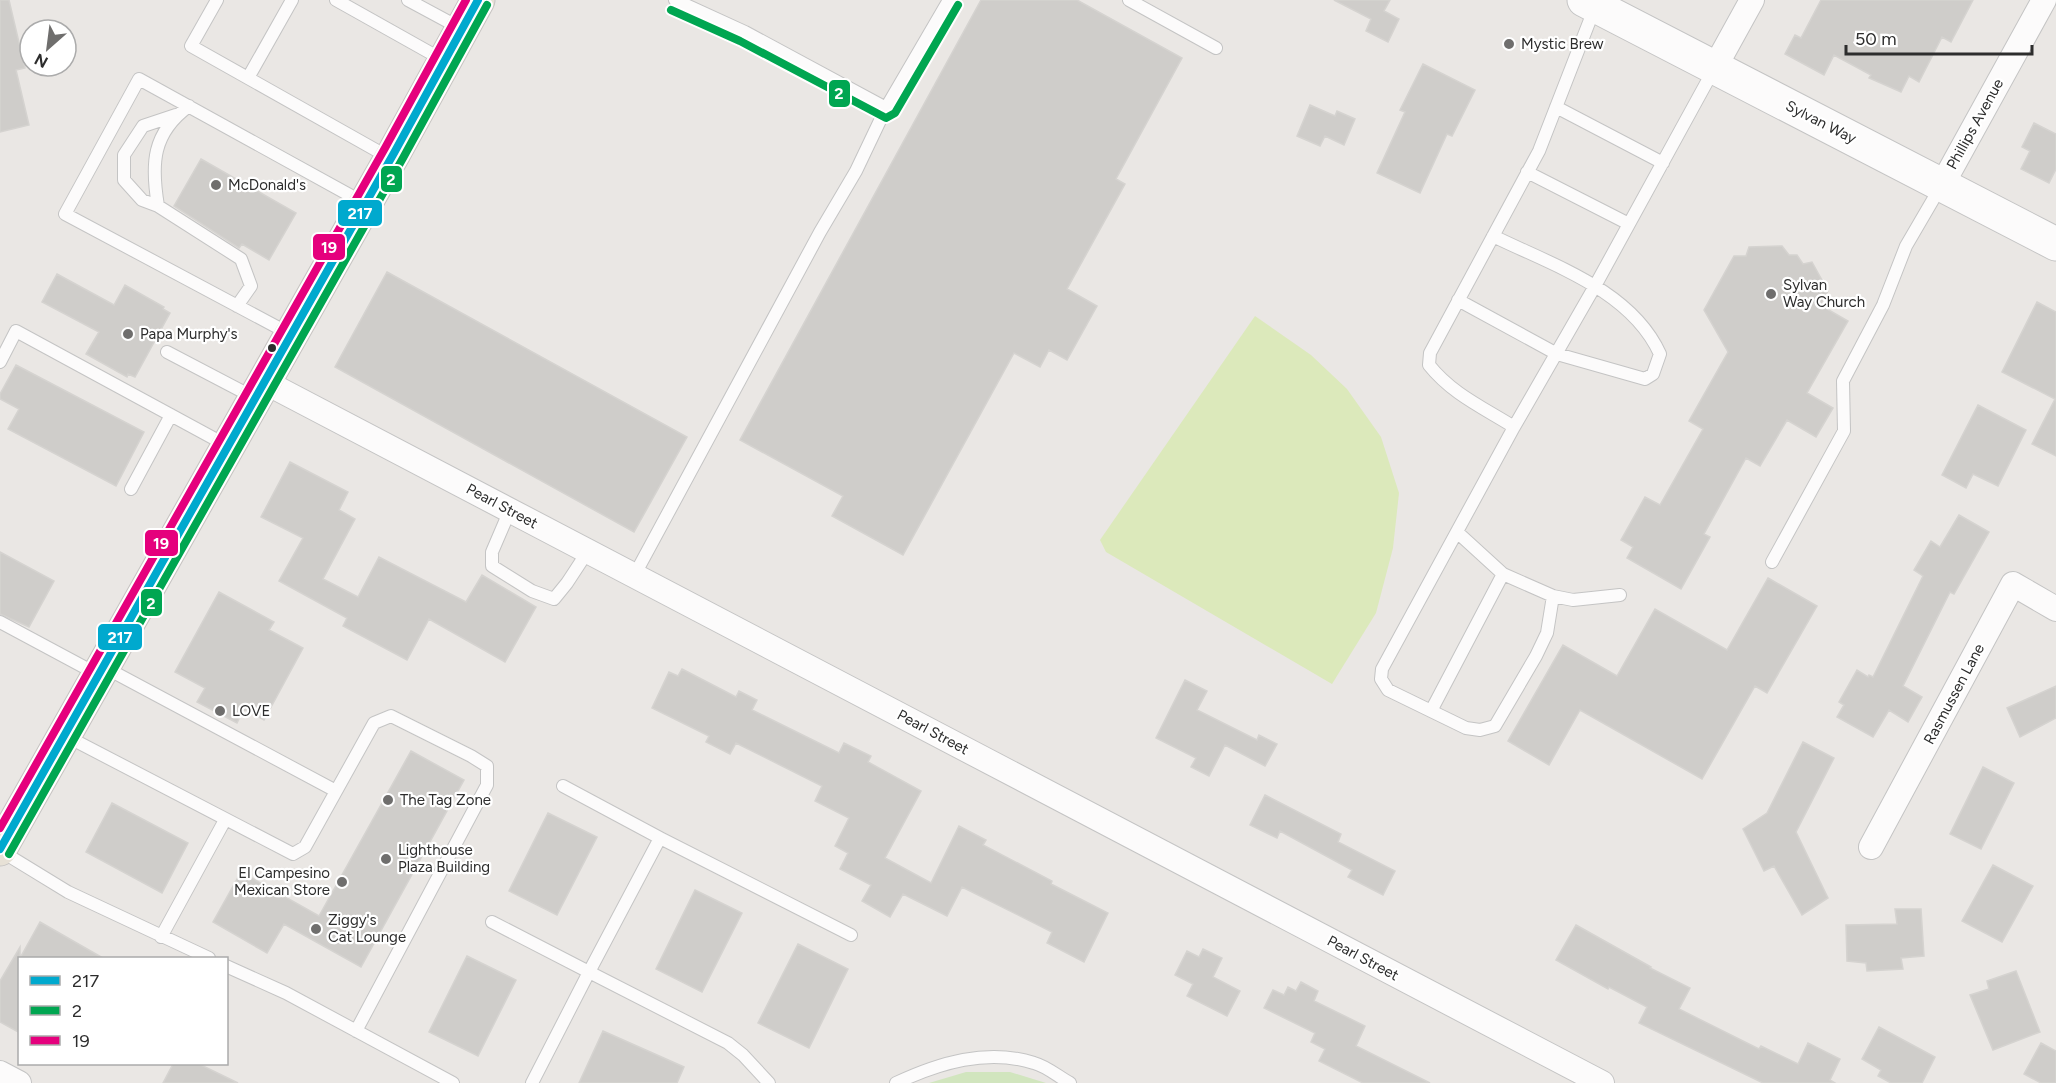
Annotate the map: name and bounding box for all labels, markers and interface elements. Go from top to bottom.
north arrow [18,18,78,78]
scale bar [1846,18,2032,56]
text: 50 m [1855,28,1897,50]
place label: Mystic Brew [1521,35,1604,53]
marker: Mystic Brew [1502,37,1516,51]
text: N [31,50,51,72]
street label: Phillips Avenue [1943,76,2007,172]
line badge: 2 [828,79,851,108]
text: 2 [834,84,844,103]
street label: Sylvan Way [1783,97,1859,148]
line badge: 2 [380,165,403,193]
text: 2 [386,170,396,189]
place label: McDonald's [228,176,306,194]
marker: McDonald's [209,178,223,192]
line badge: 217 [337,199,383,227]
text: 217 [348,204,373,223]
line badge: 19 [312,233,346,261]
text: 19 [321,238,337,257]
place label: Sylvan Way Church [1783,276,1865,311]
marker: Sylvan Way Church [1764,287,1778,301]
place label: Papa Murphy's [140,325,238,343]
marker: Papa Murphy's [121,327,135,341]
unlabelled marker [266,342,278,354]
street label: Pearl Street [463,480,541,533]
line badge: 19 [144,529,179,557]
text: 19 [153,534,169,553]
line badge: 2 [140,588,163,617]
text: 2 [146,594,156,613]
line badge: 217 [97,623,143,651]
text: 217 [108,628,133,647]
street label: Rasmussen Lane [1920,641,1988,747]
place label: LOVE [232,702,270,720]
marker: LOVE [213,704,227,718]
street label: Pearl Street [894,706,972,759]
place label: The Tag Zone [400,791,491,809]
marker: The Tag Zone [381,793,395,807]
place label: Lighthouse Plaza Building [398,841,490,876]
marker: Lighthouse Plaza Building [379,852,393,866]
place label: El Campesino Mexican Store [234,864,330,899]
marker: El Campesino Mexican Store [335,875,349,889]
place label: Ziggy's Cat Lounge [328,911,406,946]
marker: Ziggy's Cat Lounge [309,922,323,936]
street label: Pearl Street [1324,932,1402,985]
legend [18,957,228,1065]
text: 217 [72,970,99,992]
text: 2 [72,1000,82,1022]
text: 19 [72,1030,90,1052]

